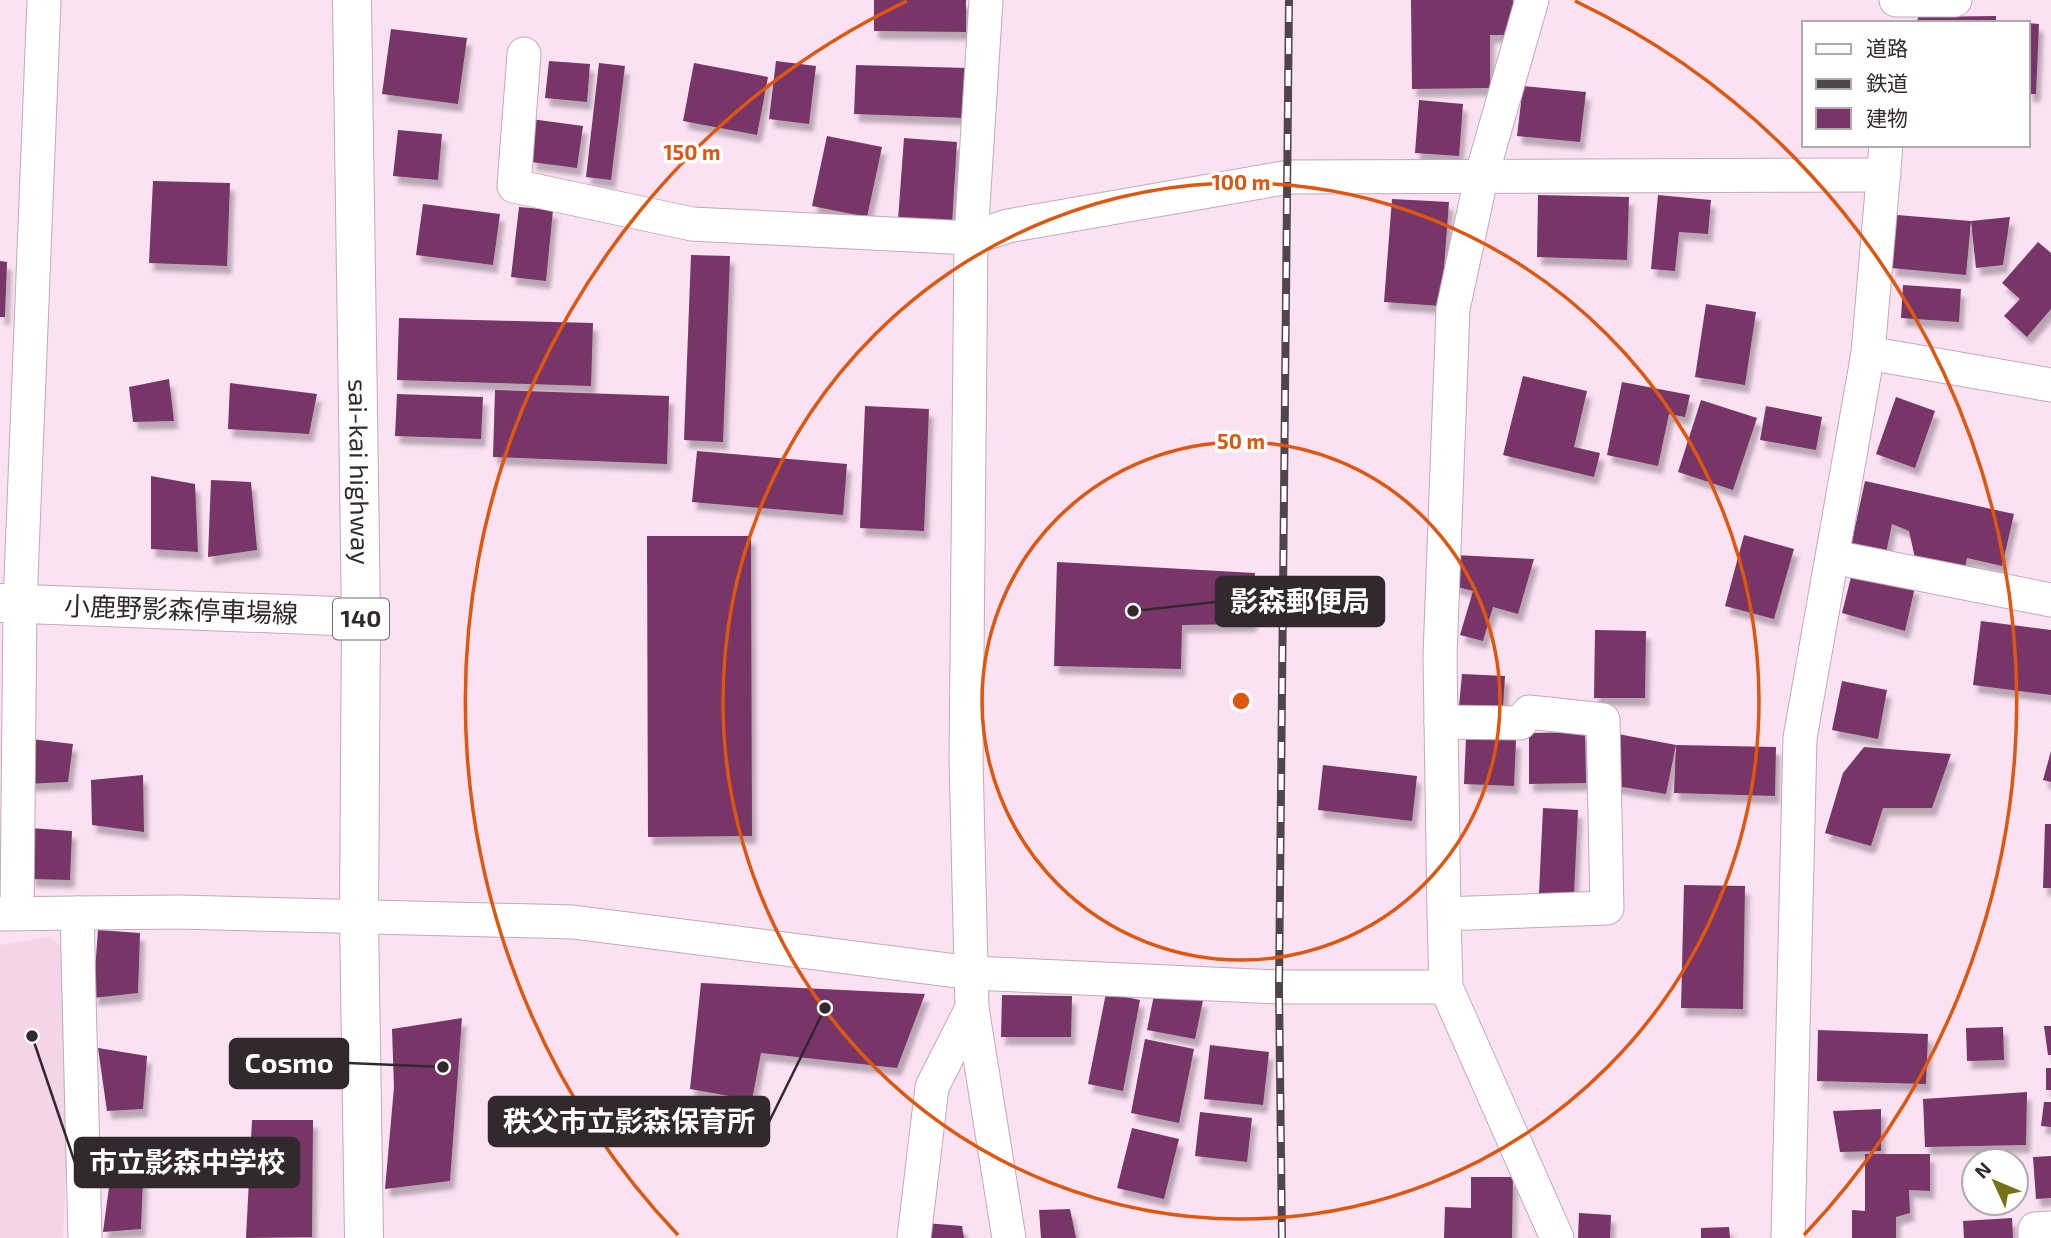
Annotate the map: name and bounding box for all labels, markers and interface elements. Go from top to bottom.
legend [1802,21,2030,147]
text: 道路 [1866,35,1908,60]
text: 鉄道 [1866,70,1908,95]
text: 建物 [1866,105,1908,130]
text: 150 m [664,139,720,164]
text: 100 m [1212,169,1270,194]
street label: sai-kai highway [344,379,377,565]
text: 50 m [1217,428,1265,453]
callout: 影森郵便局 [1216,577,1384,626]
text: 影森郵便局 [1230,583,1370,617]
street label: 小鹿野影森停車場線 [64,589,299,628]
road number: 140 [333,598,389,640]
centre of rings [1229,689,1253,713]
callout: Cosmo [230,1039,348,1088]
text: Cosmo [244,1045,334,1079]
callout: 秩父市立影森保育所 [489,1097,769,1146]
text: 秩父市立影森保育所 [503,1103,755,1137]
callout: 市立影森中学校 [75,1138,299,1187]
text: 市立影森中学校 [89,1144,285,1178]
north arrow [1960,1147,2030,1217]
text: N [1969,1157,1995,1183]

